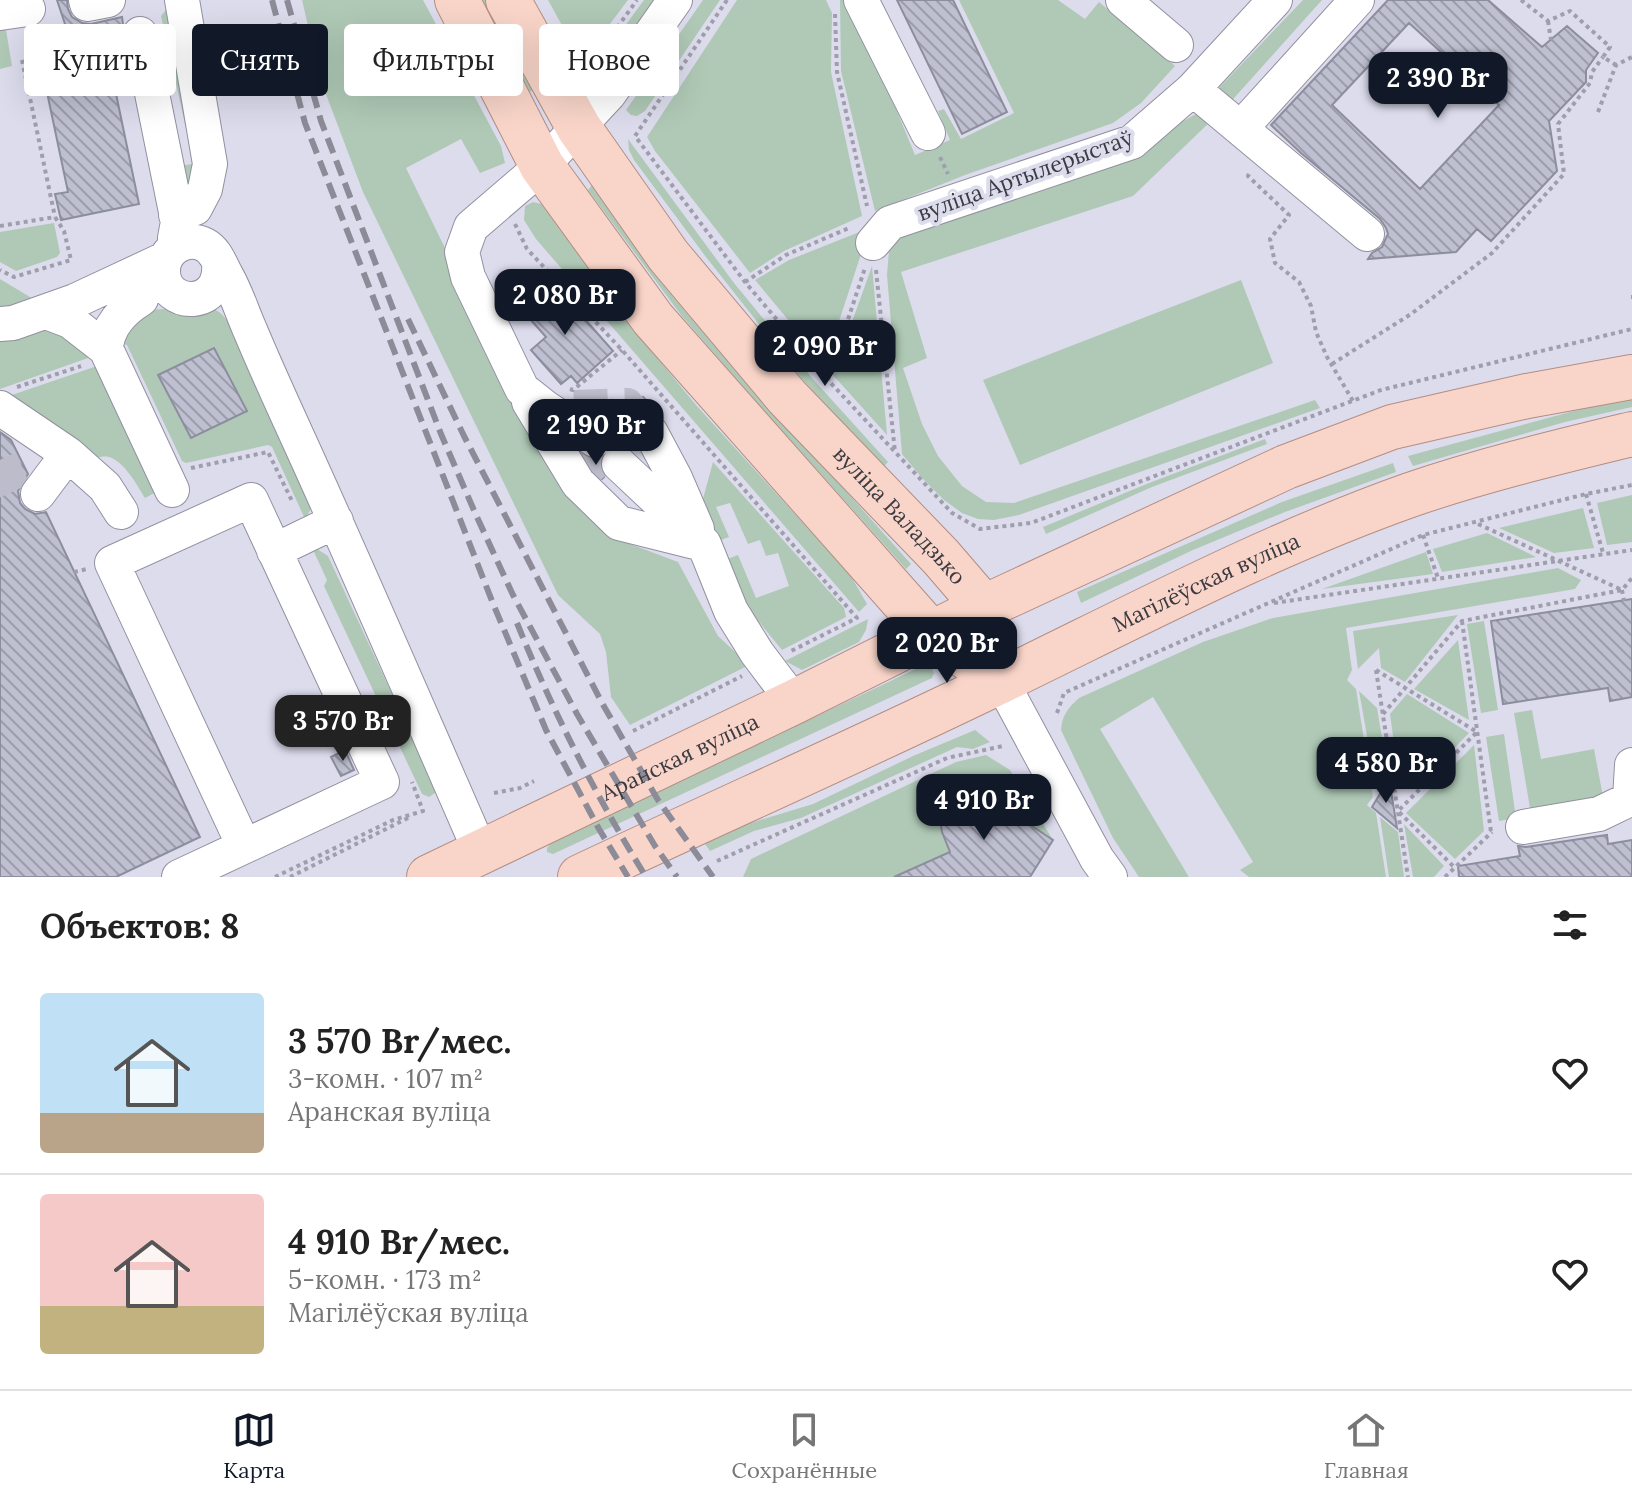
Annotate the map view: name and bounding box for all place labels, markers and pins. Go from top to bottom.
pin: 2 390 Br [1355,52,1521,120]
pin: 2 080 Br [482,269,648,337]
pin: 2 090 Br [742,320,908,388]
pin: 2 190 Br [513,399,679,467]
pin: 2 020 Br [864,617,1030,685]
pin: 3 570 Br [260,695,426,763]
pin: 4 580 Br [1303,737,1469,805]
pin: 4 910 Br [901,774,1067,842]

